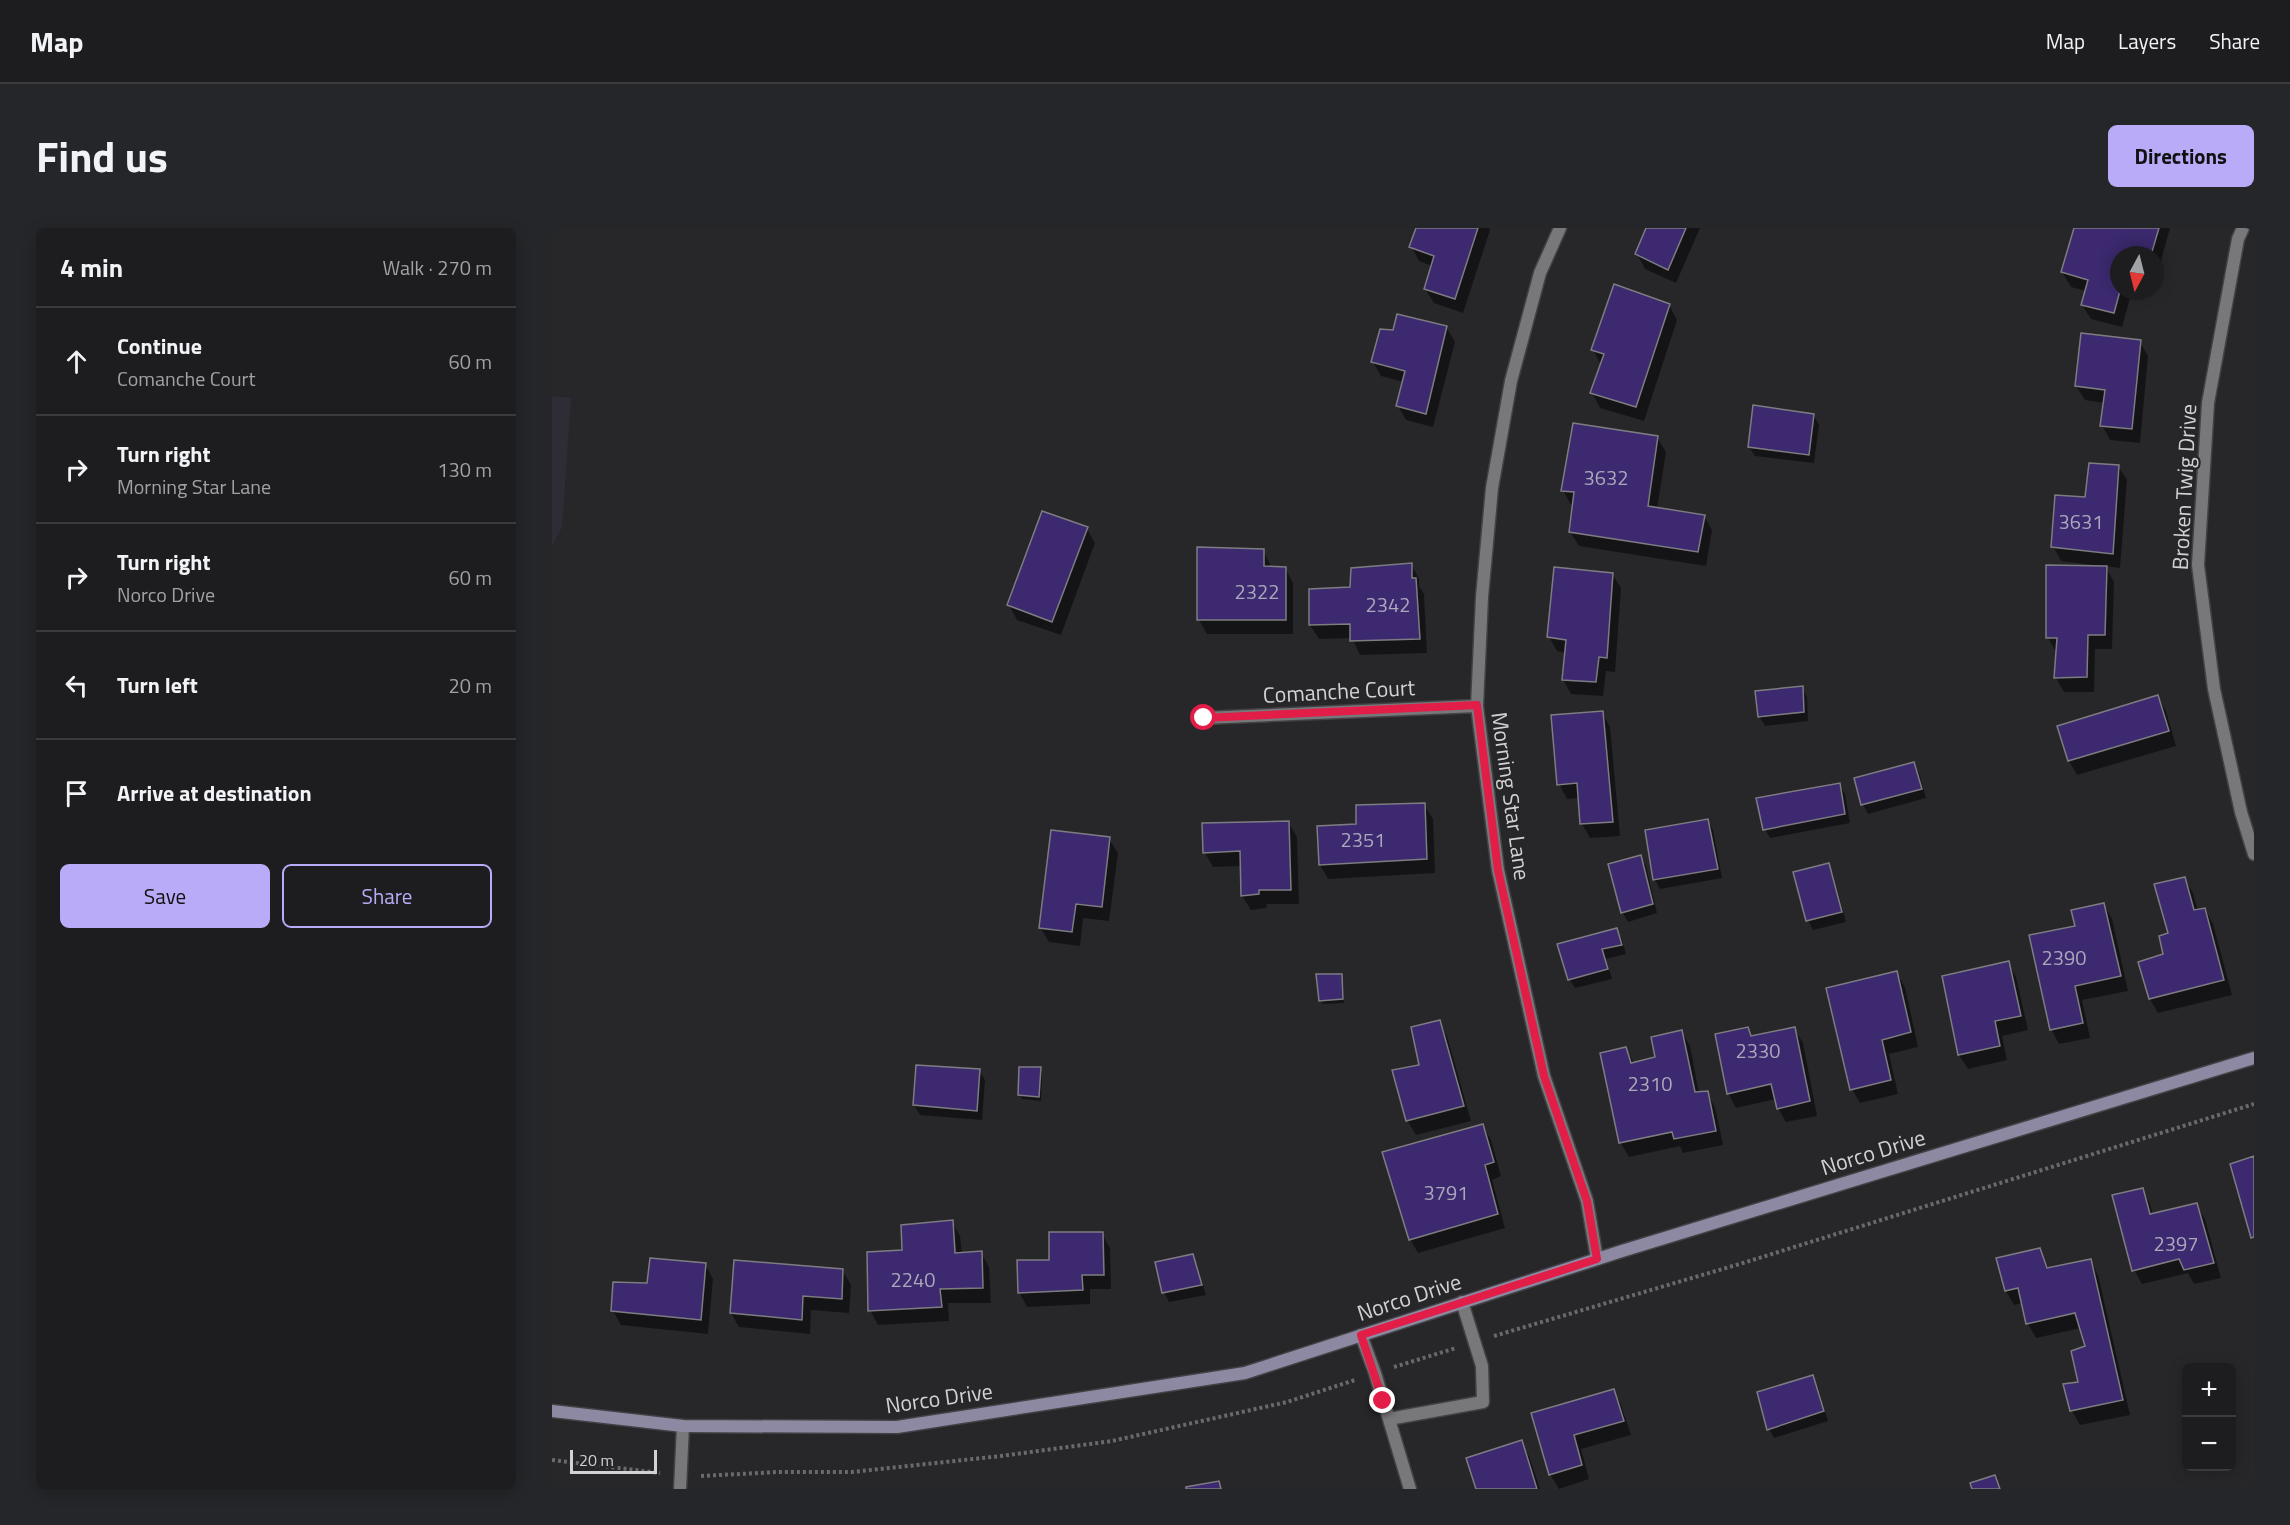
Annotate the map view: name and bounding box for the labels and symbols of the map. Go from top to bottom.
north arrow [2110,246,2164,300]
street label: Broken Twig Drive [2163,403,2205,571]
house number: 3632 [1584,462,1628,493]
house number: 3631 [2059,506,2103,537]
house number: 2322 [1235,576,1279,607]
house number: 2342 [1366,589,1410,620]
street label: Comanche Court [1262,670,1416,712]
route start [1190,704,1216,730]
street label: Morning Star Lane [1482,710,1540,882]
house number: 2351 [1341,824,1385,855]
house number: 2390 [2042,942,2086,973]
house number: 2330 [1736,1035,1780,1066]
house number: 2310 [1628,1068,1672,1099]
street label: Norco Drive [1816,1120,1930,1184]
house number: 3791 [1424,1177,1468,1208]
house number: 2397 [2154,1228,2198,1259]
house number: 2240 [891,1264,935,1295]
street label: Norco Drive [1352,1264,1466,1330]
street label: Norco Drive [883,1374,995,1422]
route end [1369,1387,1395,1413]
scale bar [570,1447,657,1474]

